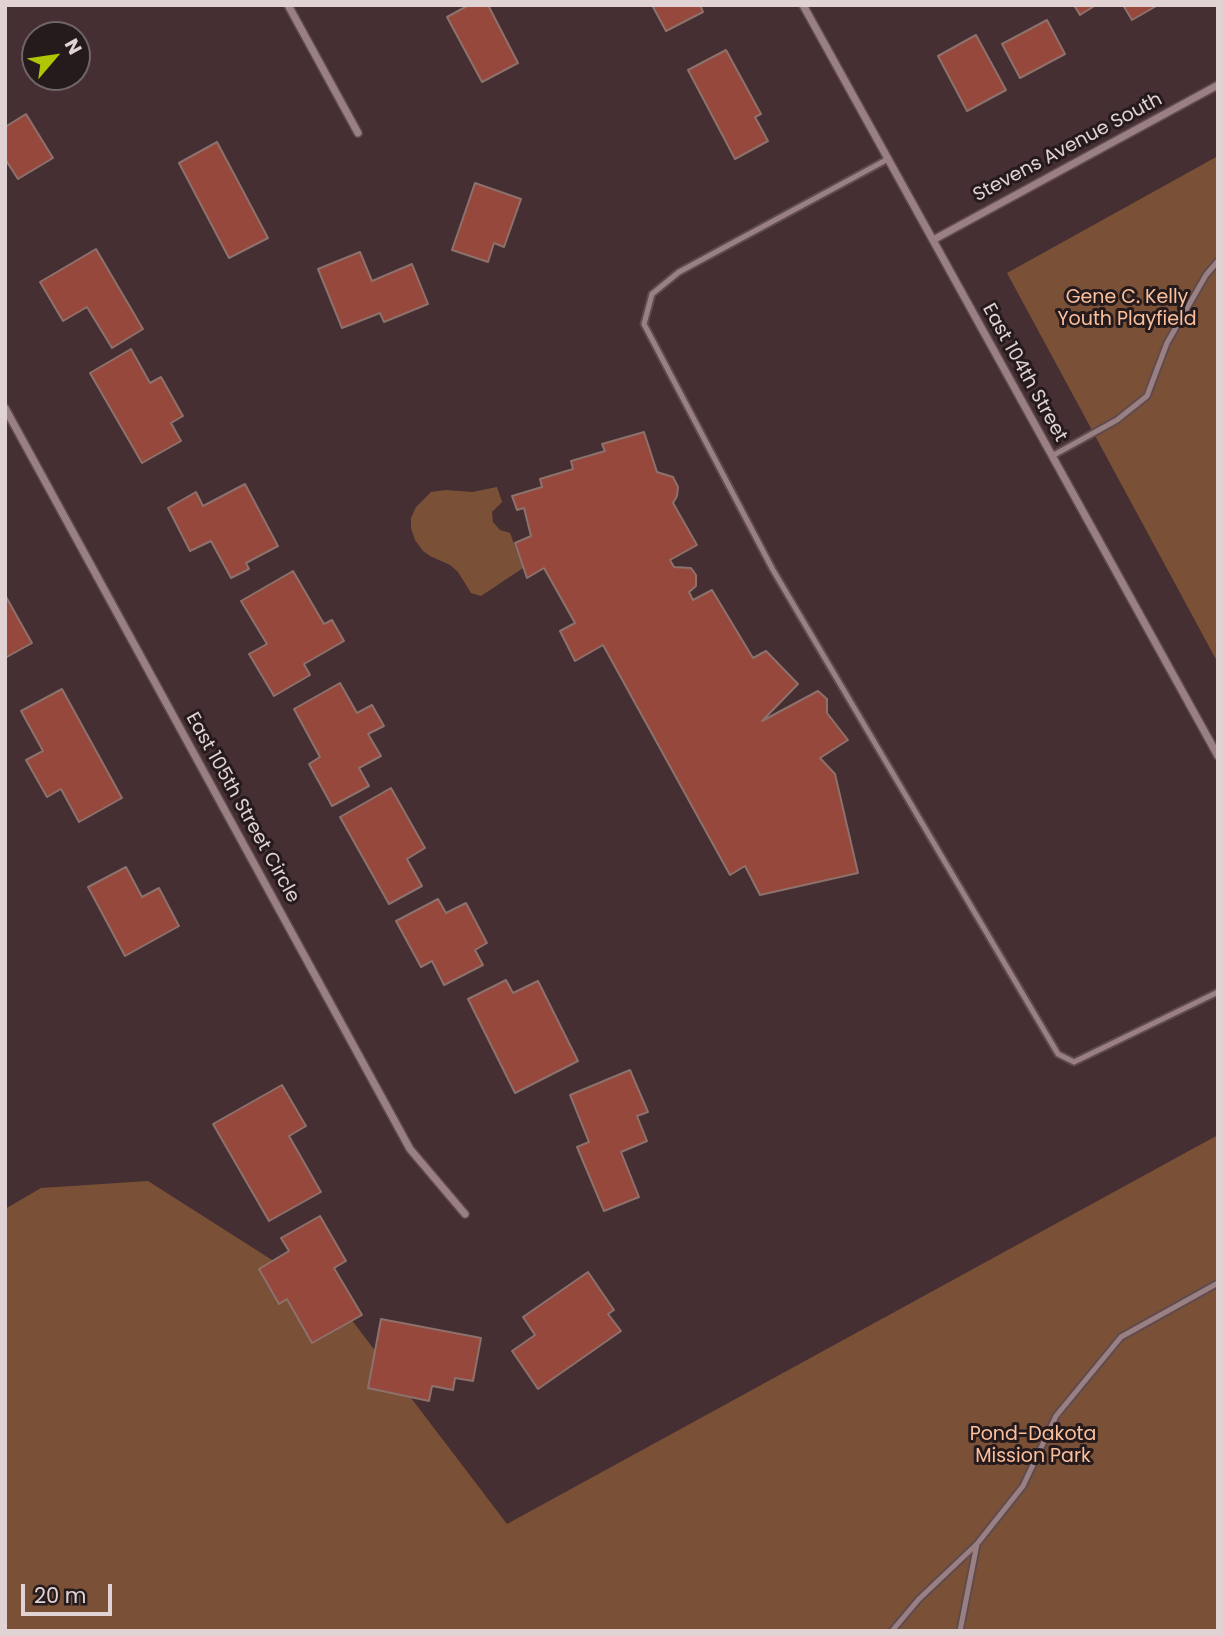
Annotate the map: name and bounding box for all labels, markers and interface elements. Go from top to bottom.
north arrow [21,21,91,91]
text: N [58,34,88,59]
street label: Stevens Avenue South [970,89,1166,207]
park label: Gene C. Kelly Youth Playfield [1057,287,1197,331]
street label: East 104th Street [977,300,1071,446]
street label: East 105th Street Circle [180,709,304,907]
park label: Pond-Dakota Mission Park [970,1424,1096,1468]
scale bar [24,1570,116,1614]
text: 20 m [34,1581,87,1610]

